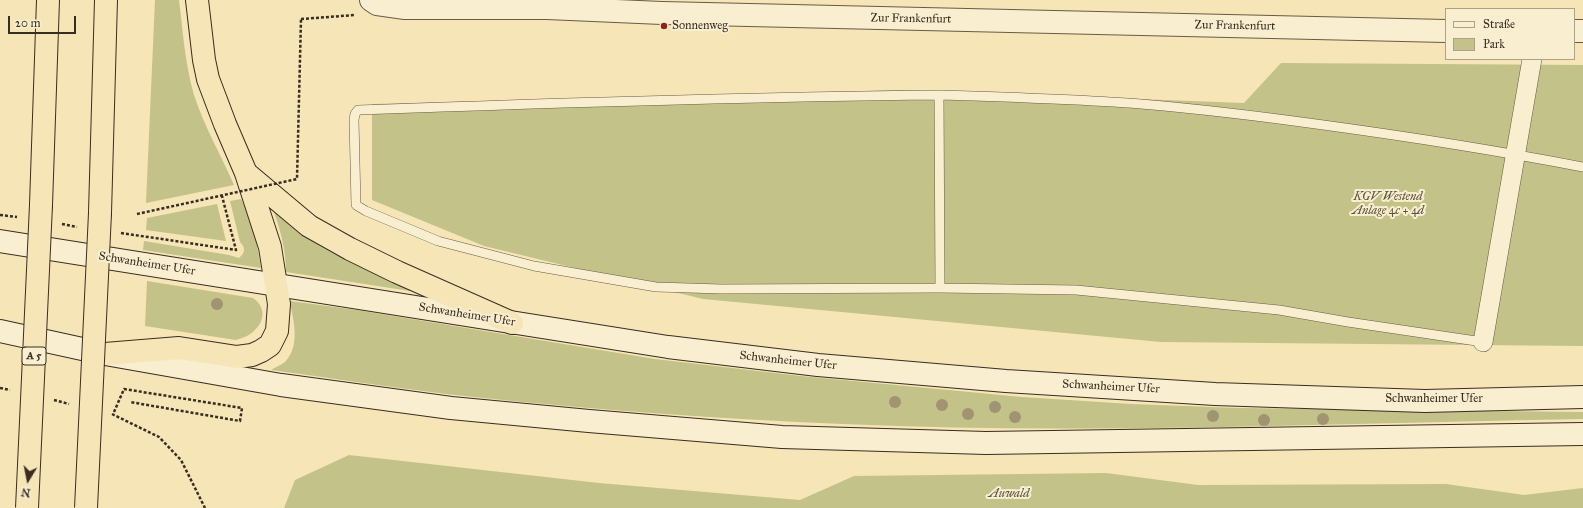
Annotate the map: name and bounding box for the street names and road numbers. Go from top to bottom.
street label: Zur Frankenfurt [871,11,951,27]
street label: Zur Frankenfurt [1195,18,1275,34]
street label: Schwanheimer Ufer [98,249,196,279]
street label: Schwanheimer Ufer [418,300,516,330]
road number: A 5 [22,347,46,365]
street label: Schwanheimer Ufer [739,349,837,373]
street label: Schwanheimer Ufer [1062,377,1160,397]
street label: Schwanheimer Ufer [1385,392,1483,406]

